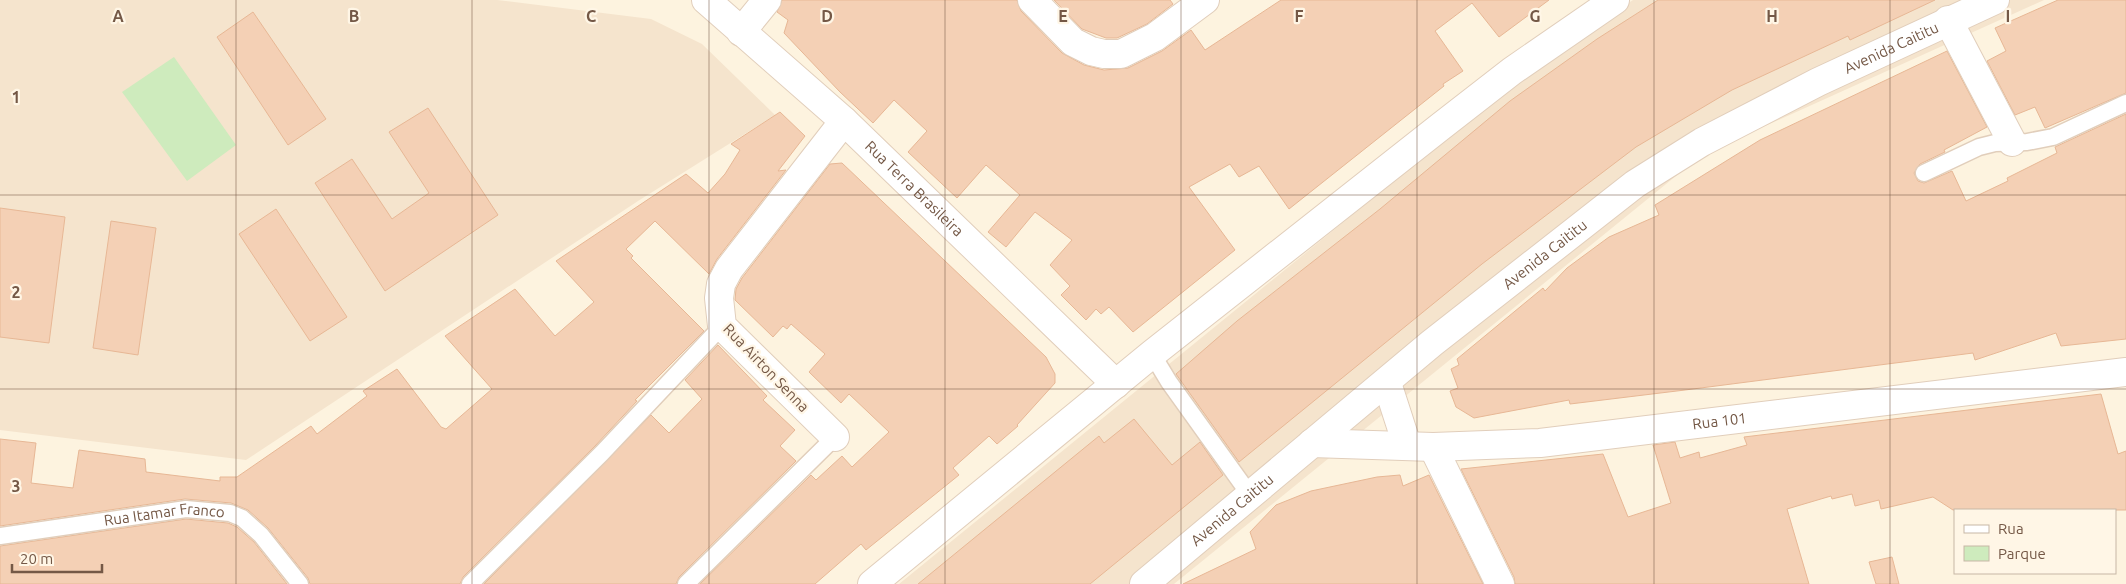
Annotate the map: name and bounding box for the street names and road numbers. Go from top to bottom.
street label: Avenida Caititu [1841,18,1941,77]
street label: Rua Terra Brasileira [862,137,967,240]
street label: Avenida Caititu [1499,216,1590,292]
street label: Rua Airton Senna [720,320,813,415]
street label: Rua 101 [1691,409,1748,432]
street label: Avenida Caititu [1187,471,1276,549]
street label: Rua Itamar Franco [103,500,226,529]

